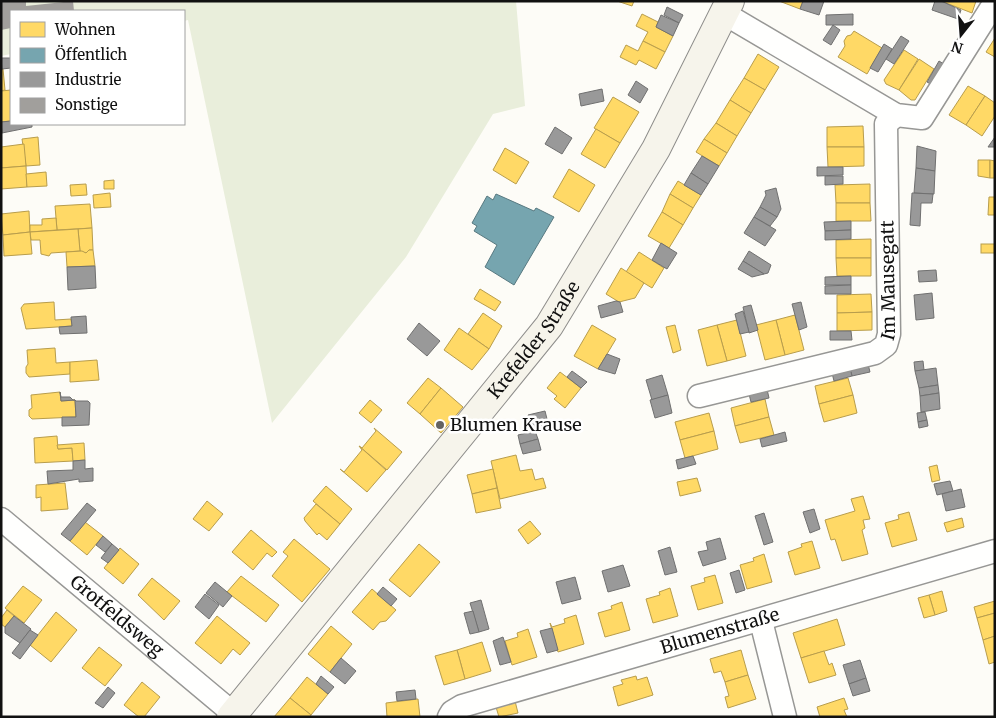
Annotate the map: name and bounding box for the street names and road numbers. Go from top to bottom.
street label: Im Mausegatt [875,220,900,343]
street label: Krefelder Straße [483,277,585,403]
street label: Grotfeldsweg [66,570,169,661]
street label: Blumenstraße [658,602,782,659]

